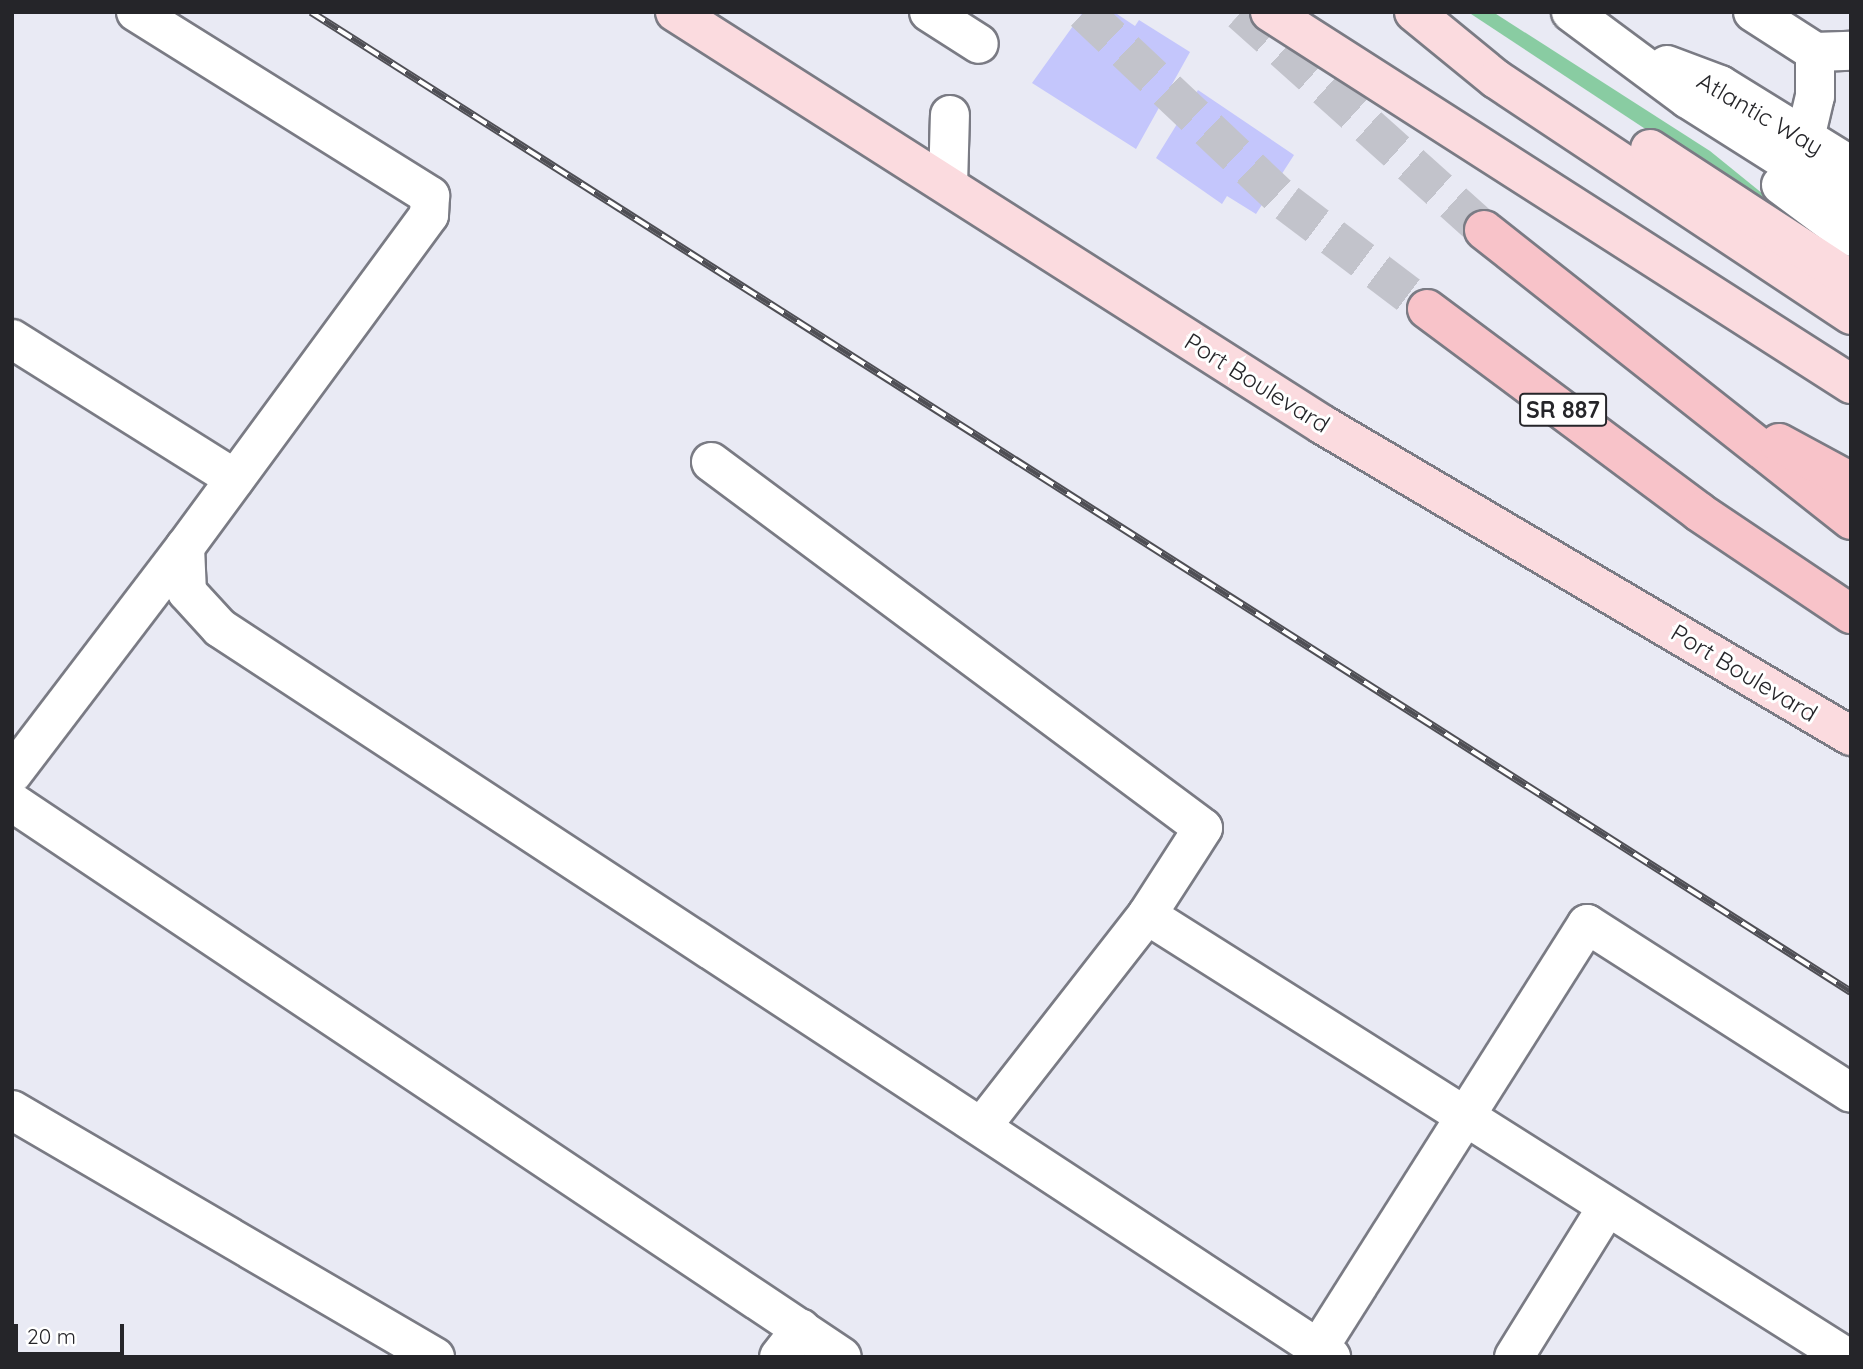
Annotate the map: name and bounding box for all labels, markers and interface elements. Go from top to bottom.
street label: Atlantic Way [1692,66,1828,162]
street label: Port Boulevard [1179,327,1335,439]
road number: SR 887 [1518,390,1608,430]
street label: Port Boulevard [1666,618,1822,728]
scale bar [18,1310,128,1354]
text: 20 m [27,1323,76,1349]

